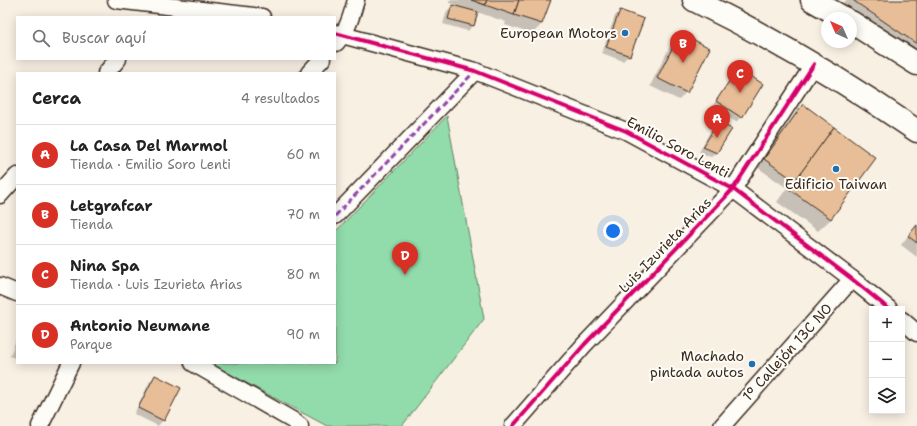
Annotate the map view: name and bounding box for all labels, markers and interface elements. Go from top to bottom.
north arrow [821,12,857,48]
search box [16,16,336,60]
place label: European Motors [500,24,617,42]
icon: search [30,27,52,49]
text: Buscar aquí [62,28,146,48]
marker: European Motors [620,28,630,38]
pin: B [670,30,696,63]
pin: C [727,60,753,93]
text: Cerca [32,87,81,109]
text: 4 resultados [241,90,320,107]
pin: A [704,105,730,138]
street label: Emilio Soro Lenti [624,112,732,182]
text: La Casa Del Marmol [70,136,228,156]
text: A [40,146,50,163]
text: 60 m [287,146,320,163]
text: Tienda · Emilio Soro Lenti [70,156,231,173]
marker: Edificio Taiwan [831,164,841,174]
place label: Edificio Taiwan [785,175,888,193]
street label: Luis Izurieta Arias [615,193,715,297]
text: Letgrafcar [70,196,152,216]
text: B [41,206,49,223]
text: 70 m [286,206,320,223]
text: Tienda [70,216,113,233]
your location [603,221,623,241]
pin: D [392,242,418,275]
text: Nina Spa [70,256,139,276]
text: C [41,266,49,283]
text: 80 m [286,266,320,283]
text: Tienda · Luis Izurieta Arias [70,276,242,293]
street label: 1º Callejón 13C NO [738,299,836,405]
map controls [869,306,905,414]
button: + [869,306,905,342]
text: Antonio Neumane [70,316,210,336]
text: D [40,326,50,343]
text: 90 m [286,326,320,343]
text: Parque [70,336,113,353]
button: − [869,342,905,378]
place label: Machado pintada autos [650,347,744,381]
marker: Machado pintada autos [747,359,757,369]
button: layers [869,378,905,414]

